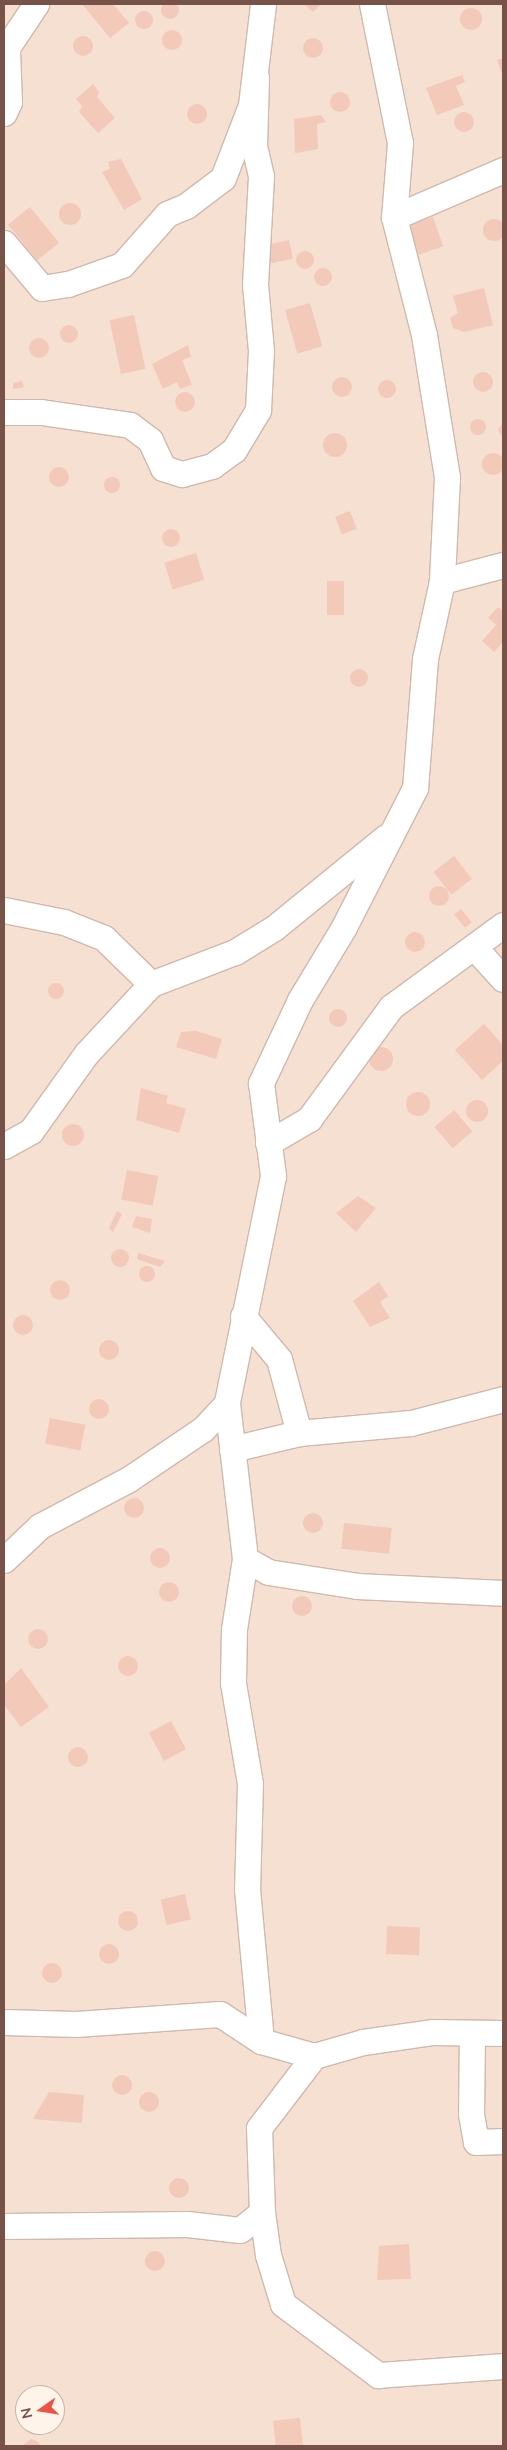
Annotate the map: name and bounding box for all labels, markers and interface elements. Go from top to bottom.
north arrow [15,2385,65,2435]
text: N [16,2406,36,2420]

